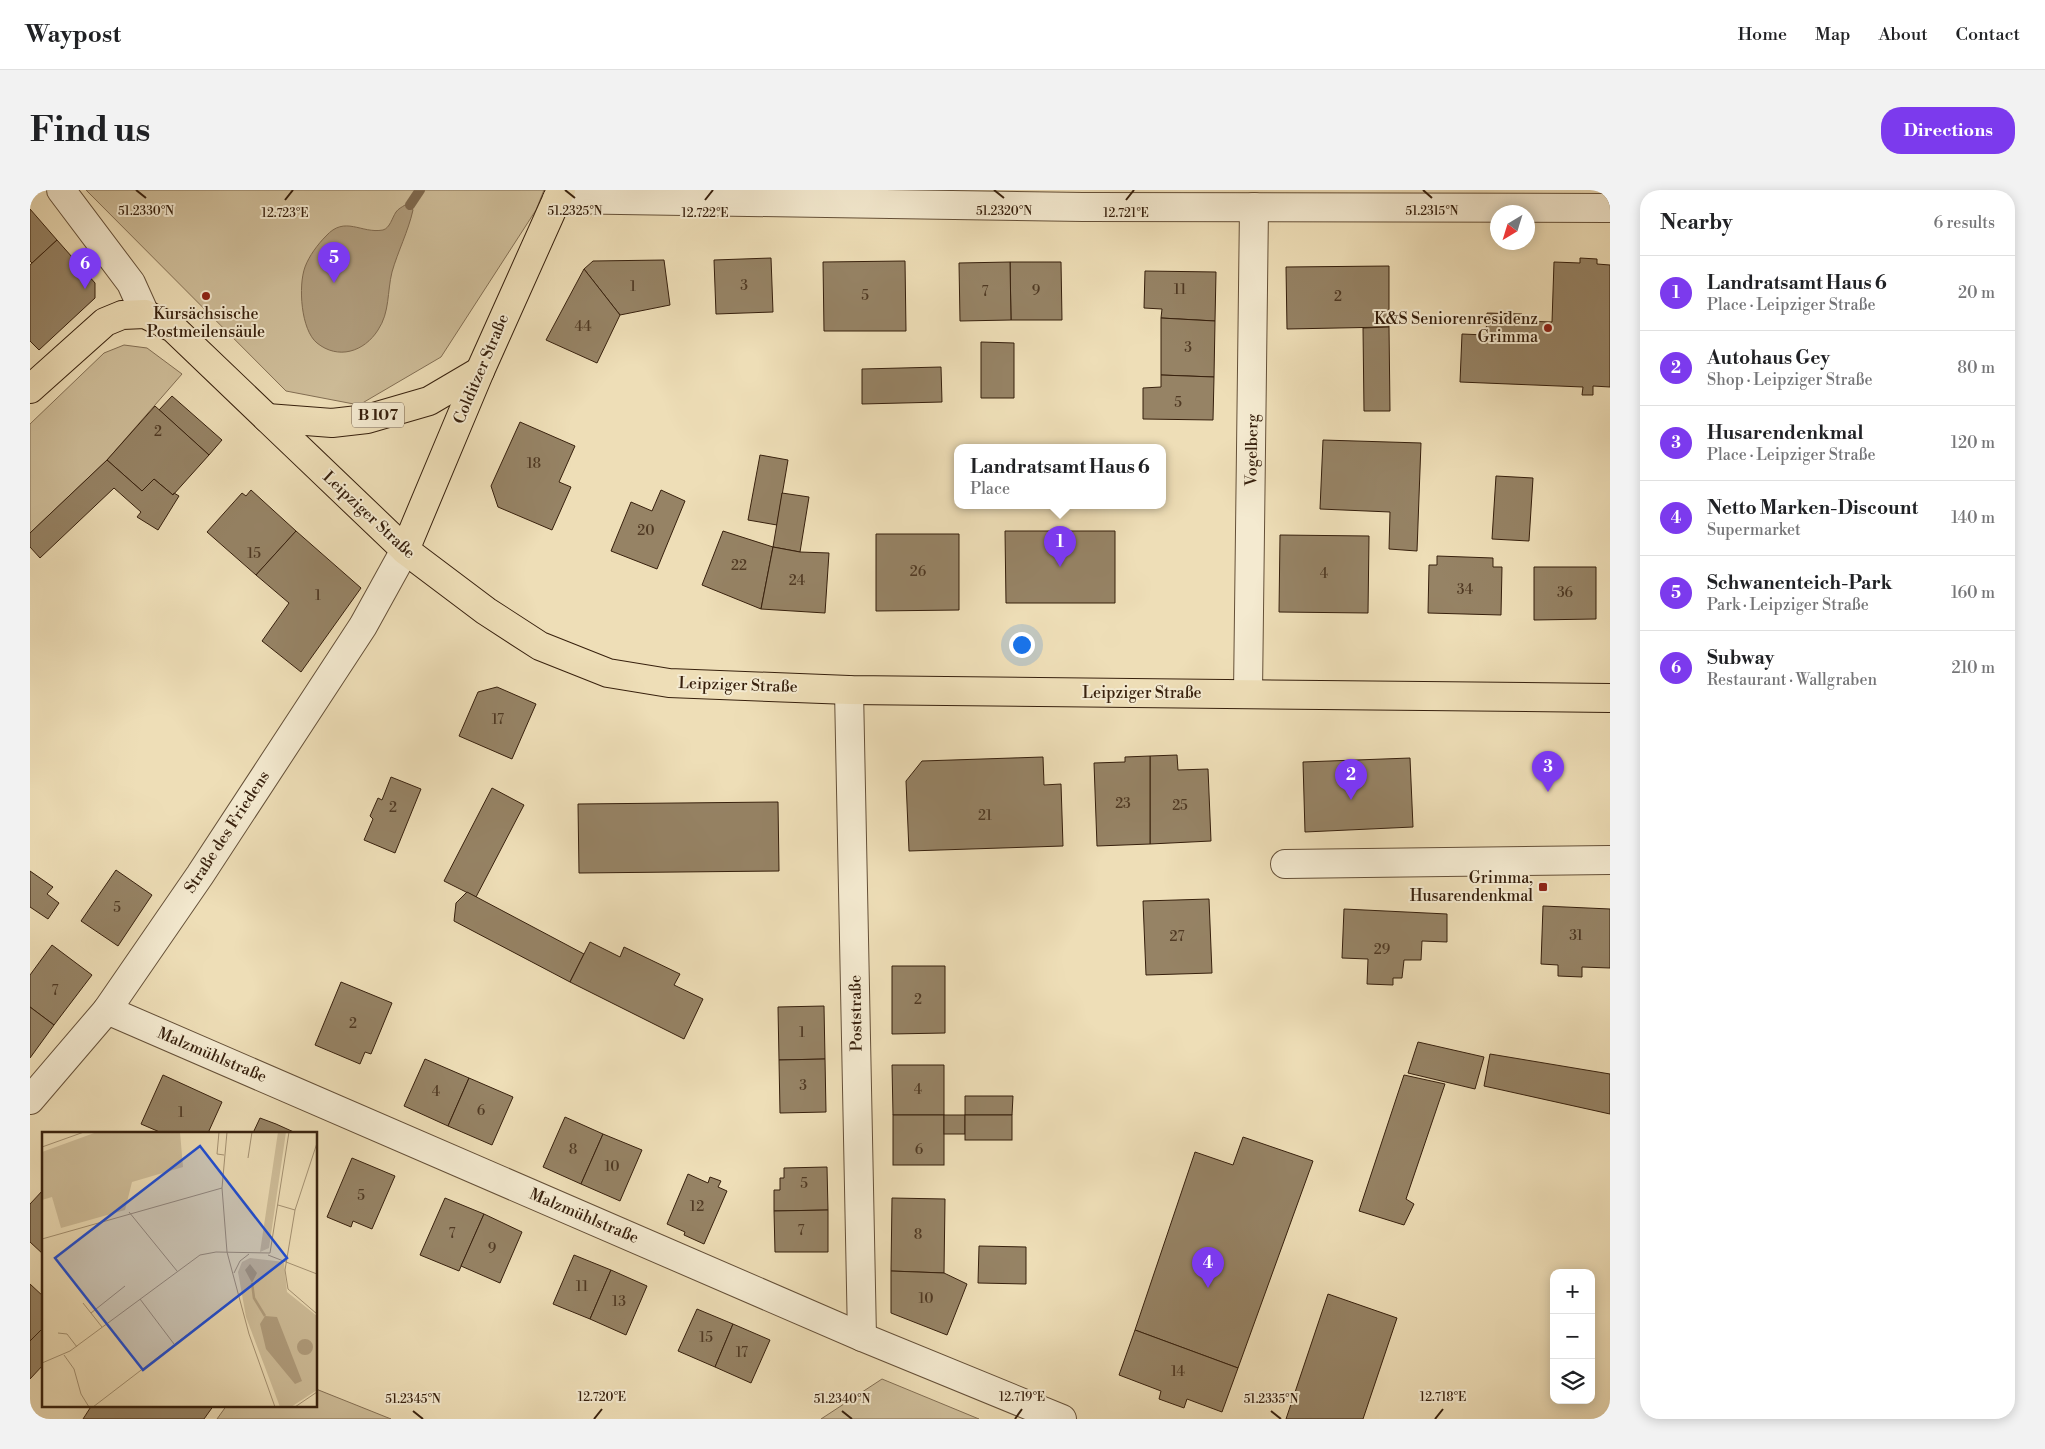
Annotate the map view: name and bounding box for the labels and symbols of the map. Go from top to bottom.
text: 51.2330°N [118,204,174,219]
text: 51.2325°N [548,204,603,219]
text: 51.2320°N [976,204,1032,219]
text: 51.2315°N [1406,204,1459,219]
north arrow [1490,205,1535,250]
text: 12.723°E [262,206,308,221]
text: 12.722°E [681,206,729,221]
text: 12.721°E [1103,206,1149,221]
pin: 5 [318,242,350,283]
pin: 6 [69,248,101,289]
house number: 3 [740,277,748,295]
house number: 1 [630,278,636,296]
house number: 11 [1174,281,1186,299]
house number: 9 [1032,282,1040,300]
house number: 7 [981,283,989,301]
house number: 5 [861,287,869,305]
house number: 2 [1334,288,1342,306]
marker: Kursächsische Postmeilensäule [200,290,212,302]
place label: Kursächsische Postmeilensäule [147,304,265,342]
place label: K&S Seniorenresidenz Grimma [1374,309,1539,347]
street label: Colditzer Straße [449,311,513,427]
house number: 44 [575,318,591,336]
marker: K&S Seniorenresidenz Grimma [1542,322,1554,334]
house number: 3 [1184,339,1192,357]
house number: 5 [1174,394,1182,412]
road number: B 107 [352,402,404,428]
street label: Vogelberg [1241,413,1263,487]
house number: 2 [154,423,162,441]
house number: 18 [527,455,541,473]
street label: Leipziger Straße [319,467,419,563]
house number: 20 [637,522,655,540]
pin: 1 [1044,526,1076,567]
house number: 15 [247,545,261,563]
house number: 22 [731,557,747,575]
house number: 26 [910,563,927,581]
house number: 4 [1320,565,1328,583]
house number: 24 [789,572,805,590]
house number: 34 [1457,581,1473,599]
house number: 36 [1557,584,1574,602]
house number: 1 [315,587,321,605]
your location [1009,632,1035,658]
street label: Leipziger Straße [678,673,798,697]
street label: Leipziger Straße [1082,683,1202,703]
house number: 17 [492,711,504,729]
pin: 3 [1532,751,1564,792]
pin: 2 [1335,759,1367,800]
street label: Straße des Friedens [180,767,274,897]
house number: 23 [1115,795,1131,813]
house number: 25 [1172,797,1188,815]
house number: 2 [389,799,397,817]
house number: 21 [978,807,992,825]
place label: Grimma, Husarendenkmal [1410,868,1533,906]
marker: Grimma, Husarendenkmal [1537,881,1549,893]
house number: 5 [113,899,121,917]
house number: 31 [1569,927,1583,945]
house number: 27 [1170,928,1184,946]
house number: 29 [1374,941,1390,959]
street label: Poststraße [845,975,867,1051]
house number: 7 [51,982,59,1000]
house number: 2 [914,991,922,1009]
house number: 2 [349,1015,357,1033]
street label: Malzmühlstraße [154,1023,270,1087]
house number: 1 [799,1024,805,1042]
house number: 3 [799,1077,807,1095]
house number: 4 [914,1081,922,1099]
house number: 4 [432,1083,440,1101]
house number: 6 [477,1102,486,1120]
house number: 1 [178,1104,184,1122]
inset map [42,1132,318,1406]
house number: 8 [569,1141,577,1159]
house number: 6 [915,1141,924,1159]
house number: 10 [605,1158,619,1176]
house number: 5 [800,1175,808,1193]
street label: Malzmühlstraße [526,1184,642,1248]
house number: 5 [357,1187,365,1205]
house number: 12 [690,1198,704,1216]
house number: 7 [797,1222,805,1240]
house number: 7 [448,1225,456,1243]
house number: 8 [914,1226,922,1244]
house number: 9 [488,1240,496,1258]
pin: 4 [1192,1247,1224,1288]
house number: 11 [576,1278,588,1296]
house number: 10 [919,1290,933,1308]
house number: 13 [612,1293,626,1311]
house number: 15 [699,1329,713,1347]
house number: 17 [736,1344,748,1362]
house number: 14 [1171,1363,1185,1381]
text: 12.720°E [578,1390,626,1405]
text: 12.719°E [999,1390,1045,1405]
text: 12.718°E [1420,1390,1466,1405]
text: 51.2345°N [385,1392,441,1407]
text: 51.2340°N [814,1392,870,1407]
text: 51.2335°N [1244,1392,1298,1407]

